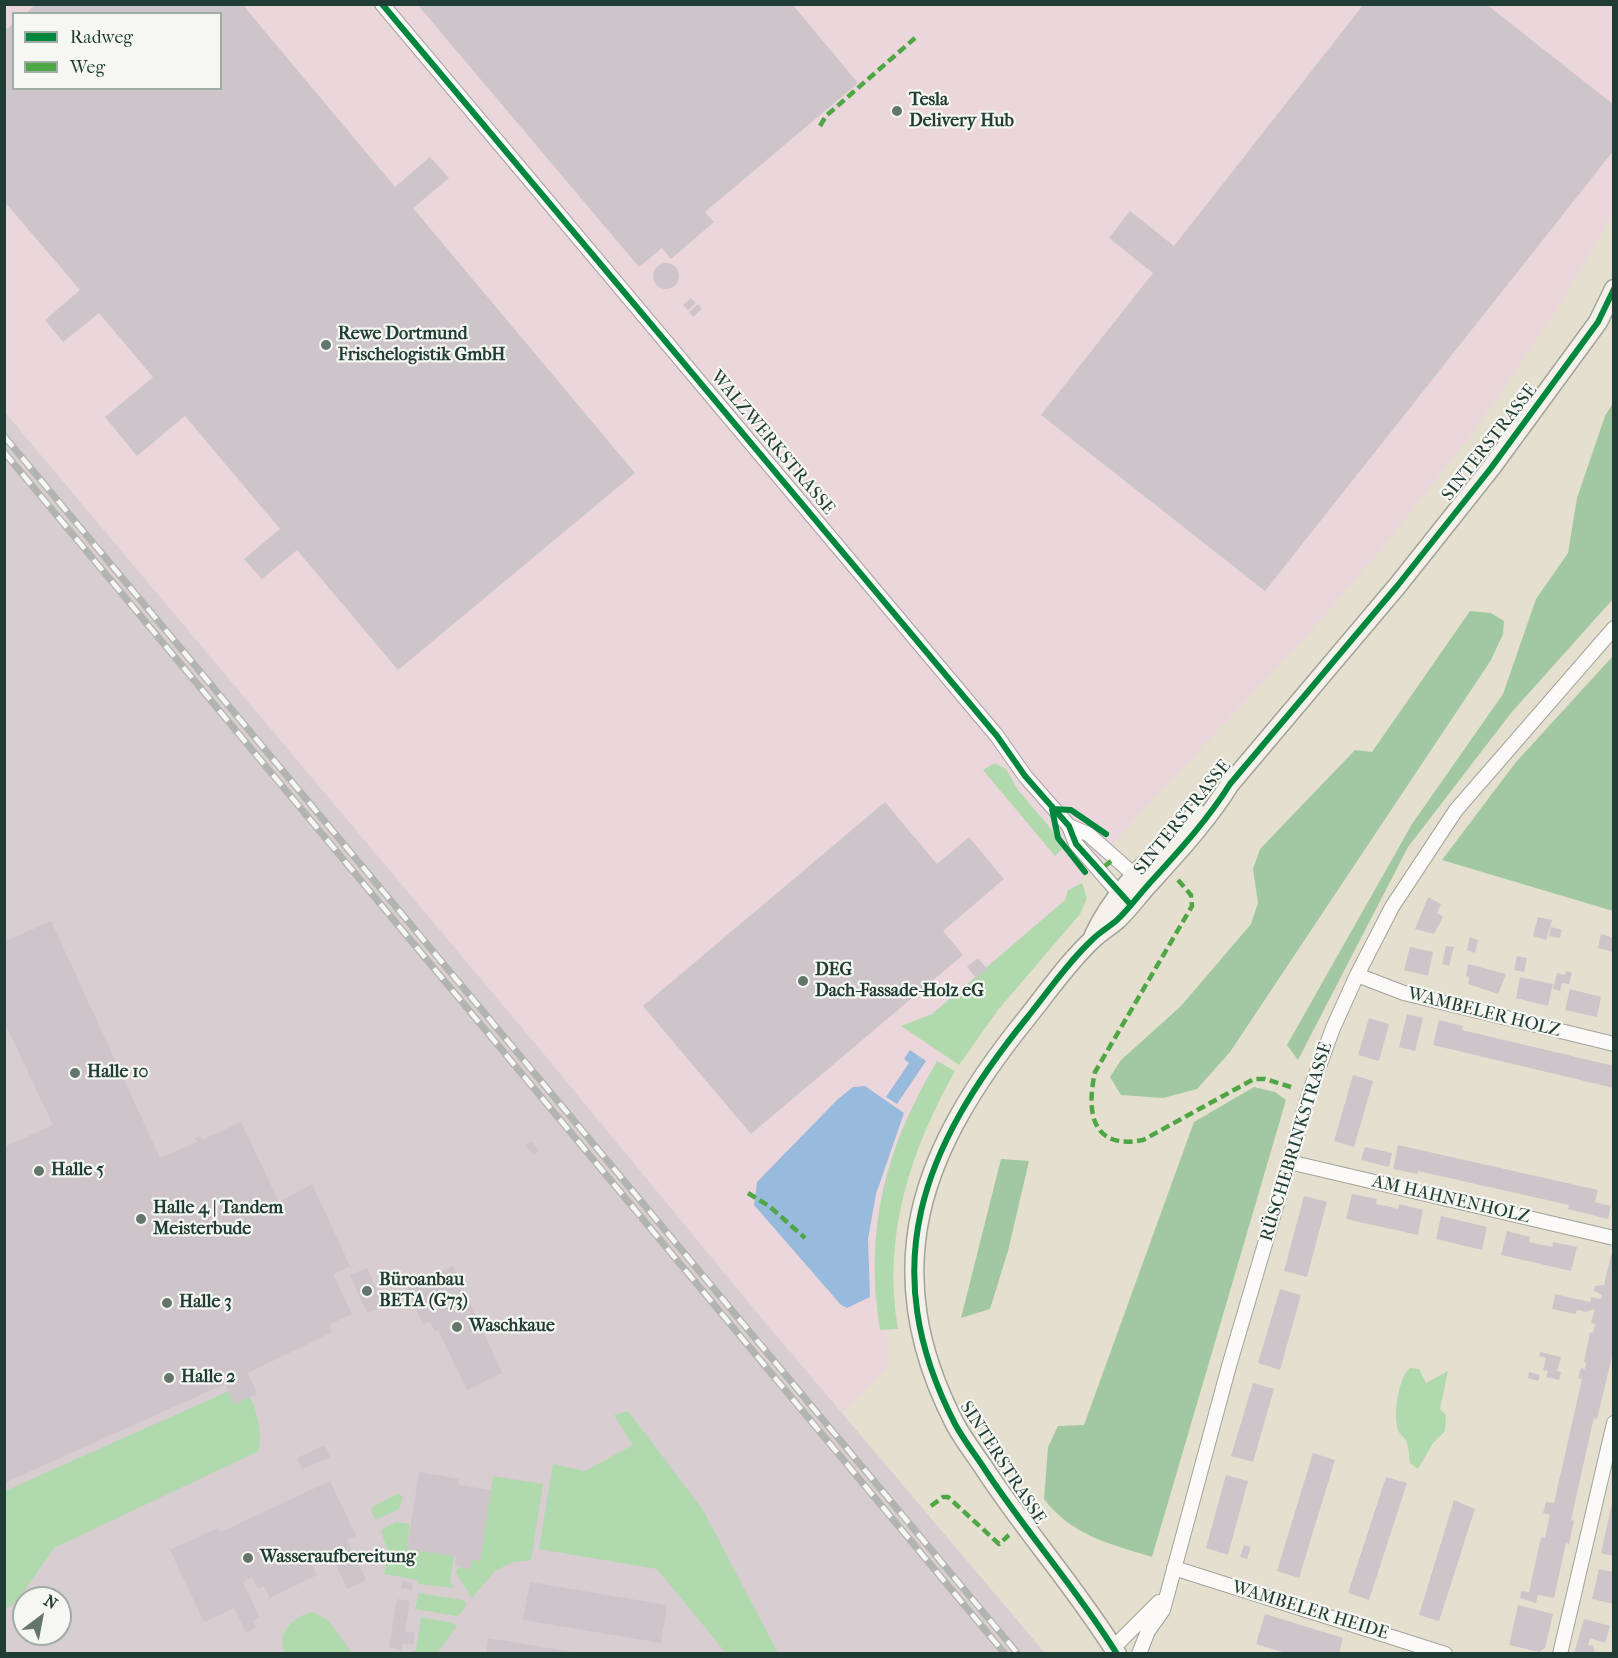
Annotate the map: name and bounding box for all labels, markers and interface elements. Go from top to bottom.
legend [12,12,222,90]
text: Radweg [70,27,133,48]
text: Weg [70,57,105,78]
place label: Tesla Delivery Hub [909,90,1014,132]
marker: Tesla Delivery Hub [890,104,904,118]
place label: Rewe Dortmund Frischelogistik GmbH [338,324,506,366]
marker: Rewe Dortmund Frischelogistik GmbH [319,338,333,352]
street label: WALZWERKSTRASSE [705,366,839,520]
street label: SINTERSTRASSE [1438,380,1542,506]
street label: SINTERSTRASSE [1130,756,1236,880]
place label: DEG Dach-Fassade-Holz eG [815,960,984,1002]
marker: DEG Dach-Fassade-Holz eG [796,974,810,988]
street label: WAMBELER HOLZ [1405,984,1563,1042]
street label: RÜSCHEBRINKSTRASSE [1256,1040,1338,1244]
place label: Halle 10 [87,1062,148,1084]
marker: Halle 10 [68,1066,82,1080]
place label: Halle 5 [51,1160,104,1182]
marker: Halle 5 [32,1164,46,1178]
street label: AM HAHNENHOLZ [1370,1171,1532,1229]
place label: Halle 4 | Tandem Meisterbude [153,1198,283,1240]
marker: Halle 4 | Tandem Meisterbude [134,1212,148,1226]
place label: Büroanbau BETA (G73) [379,1270,468,1312]
marker: Büroanbau BETA (G73) [360,1284,374,1298]
place label: Halle 3 [179,1292,232,1314]
marker: Halle 3 [160,1296,174,1310]
place label: Waschkaue [469,1316,555,1338]
marker: Waschkaue [450,1320,464,1334]
place label: Halle 2 [181,1367,235,1389]
marker: Halle 2 [162,1371,176,1385]
street label: SINTERSTRASSE [954,1398,1050,1528]
place label: Wasseraufbereitung [260,1547,416,1569]
marker: Wasseraufbereitung [241,1551,255,1565]
street label: WAMBELER HEIDE [1229,1577,1391,1645]
north arrow [12,1586,72,1646]
text: N [41,1591,61,1613]

